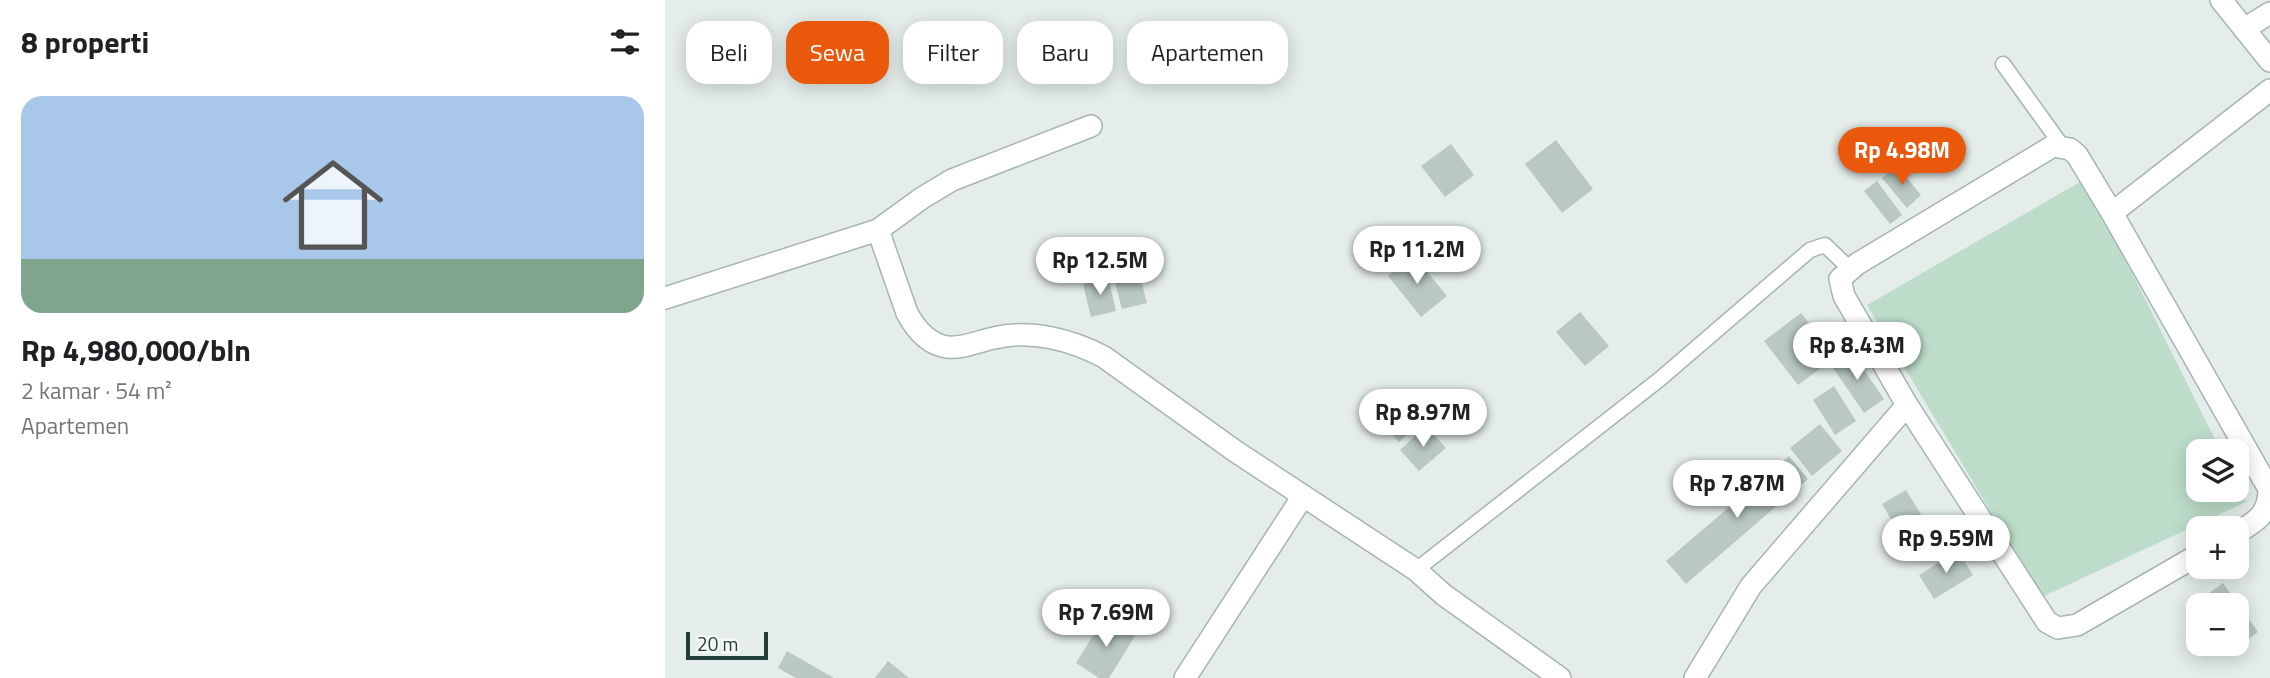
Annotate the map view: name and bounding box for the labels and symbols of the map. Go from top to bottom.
pin: Rp 4.98M [1830,128,1974,187]
pin: Rp 11.2M [1345,226,1489,286]
pin: Rp 12.5M [1028,238,1172,297]
pin: Rp 8.43M [1785,322,1929,382]
pin: Rp 8.97M [1351,390,1495,449]
pin: Rp 7.87M [1665,461,1809,520]
pin: Rp 9.59M [1874,516,2018,575]
pin: Rp 7.69M [1034,590,1178,649]
scale bar [686,629,768,661]

